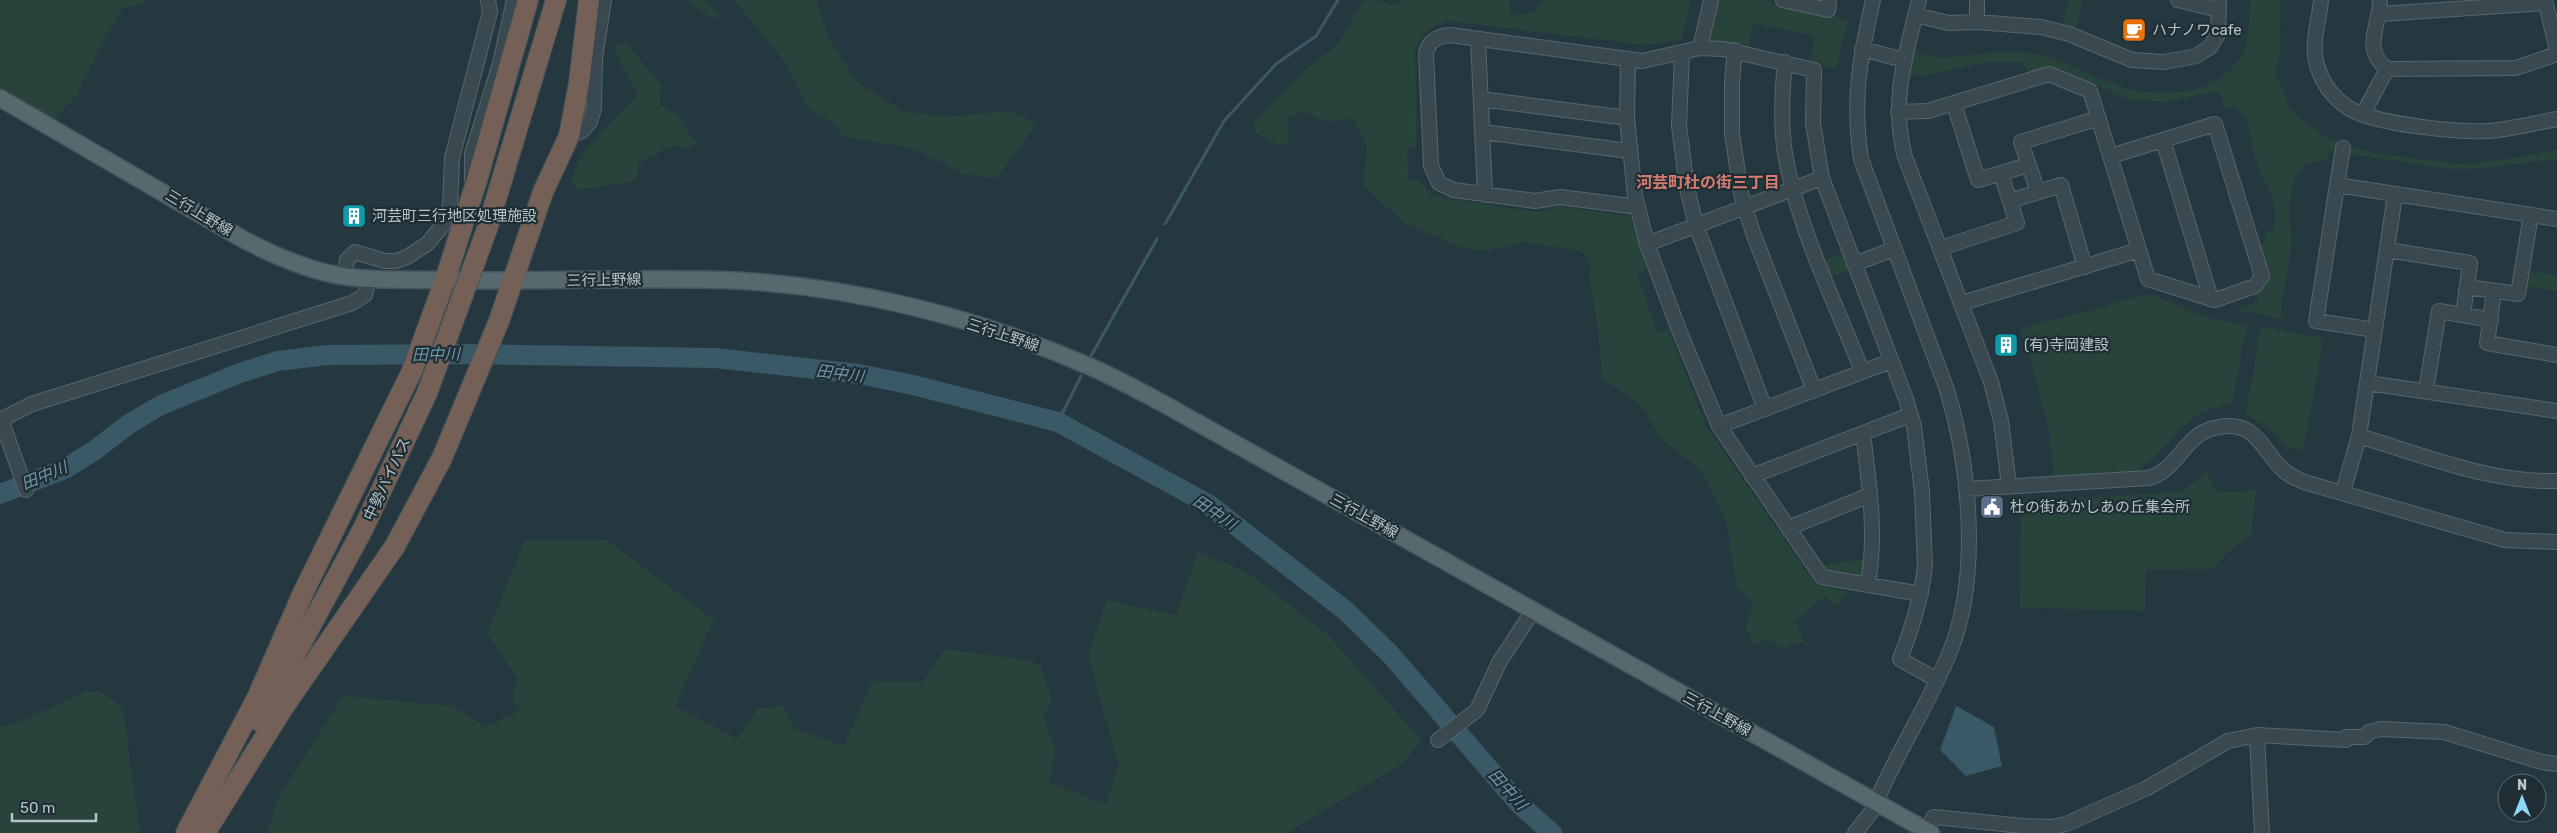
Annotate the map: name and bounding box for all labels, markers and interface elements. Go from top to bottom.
cafe icon: ハナノワcafe [2121,17,2147,43]
place label: ハナノワcafe [2152,21,2242,39]
district label: 河芸町杜の街三丁目 [1636,173,1780,192]
street label: 三行上野線 [162,186,236,240]
building icon: 河芸町三行地区処理施設 [341,203,367,229]
place label: 河芸町三行地区処理施設 [372,207,537,225]
street label: 三行上野線 [566,270,642,290]
street label: 三行上野線 [965,315,1041,355]
building icon: (有)寺岡建設 [1993,332,2019,358]
place label: (有)寺岡建設 [2024,336,2109,354]
water label: 田中川 [412,345,462,364]
water label: 田中川 [815,361,867,386]
street label: 中勢バイパス [360,435,414,523]
water label: 田中川 [18,457,72,494]
street label: 三行上野線 [1327,490,1401,542]
water label: 田中川 [1190,491,1242,535]
public building icon: 杜の街あかしあの丘集会所 [1979,494,2005,520]
place label: 杜の街あかしあの丘集会所 [2010,498,2190,516]
street label: 三行上野線 [1680,688,1754,740]
water label: 田中川 [1485,765,1532,815]
north arrow [2497,773,2547,823]
text: N [2517,777,2527,794]
scale bar [12,790,96,822]
text: 50 m [20,799,55,817]

